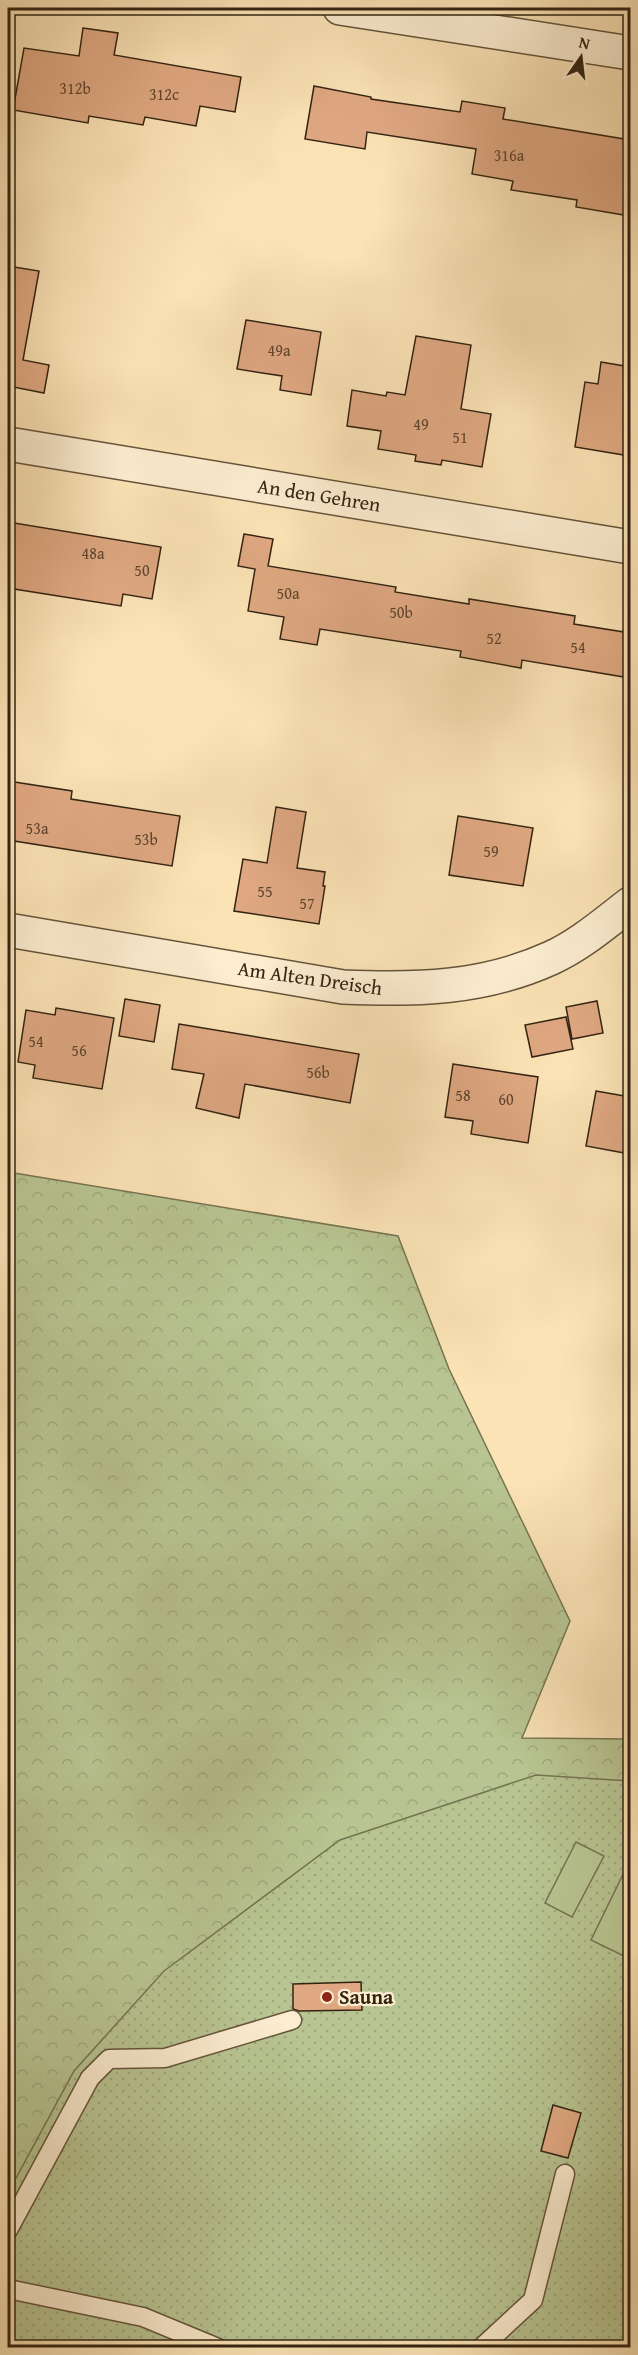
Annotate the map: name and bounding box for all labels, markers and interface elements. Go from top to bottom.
north arrow [551,27,611,87]
text: N [577,30,593,55]
house number: 312b [59,76,91,100]
house number: 312c [149,82,179,106]
house number: 316a [494,143,525,167]
house number: 49a [268,338,291,362]
house number: 49 [413,412,429,436]
house number: 51 [452,425,468,449]
street label: An den Gehren [255,470,383,519]
house number: 48a [82,541,105,565]
house number: 50 [134,558,150,582]
house number: 50a [277,581,300,605]
house number: 50b [389,600,413,624]
house number: 52 [486,626,502,650]
house number: 54 [570,635,586,659]
house number: 53a [26,816,49,840]
house number: 53b [134,827,158,851]
house number: 59 [483,839,499,863]
house number: 55 [257,879,273,903]
house number: 57 [299,891,315,915]
street label: Am Alten Dreisch [236,953,384,1002]
house number: 54 [28,1029,44,1053]
house number: 56 [71,1038,87,1062]
house number: 56b [306,1060,330,1084]
house number: 58 [455,1083,471,1107]
house number: 60 [498,1087,514,1111]
place label: Sauna [339,1982,394,2011]
marker: Sauna [320,1990,334,2004]

